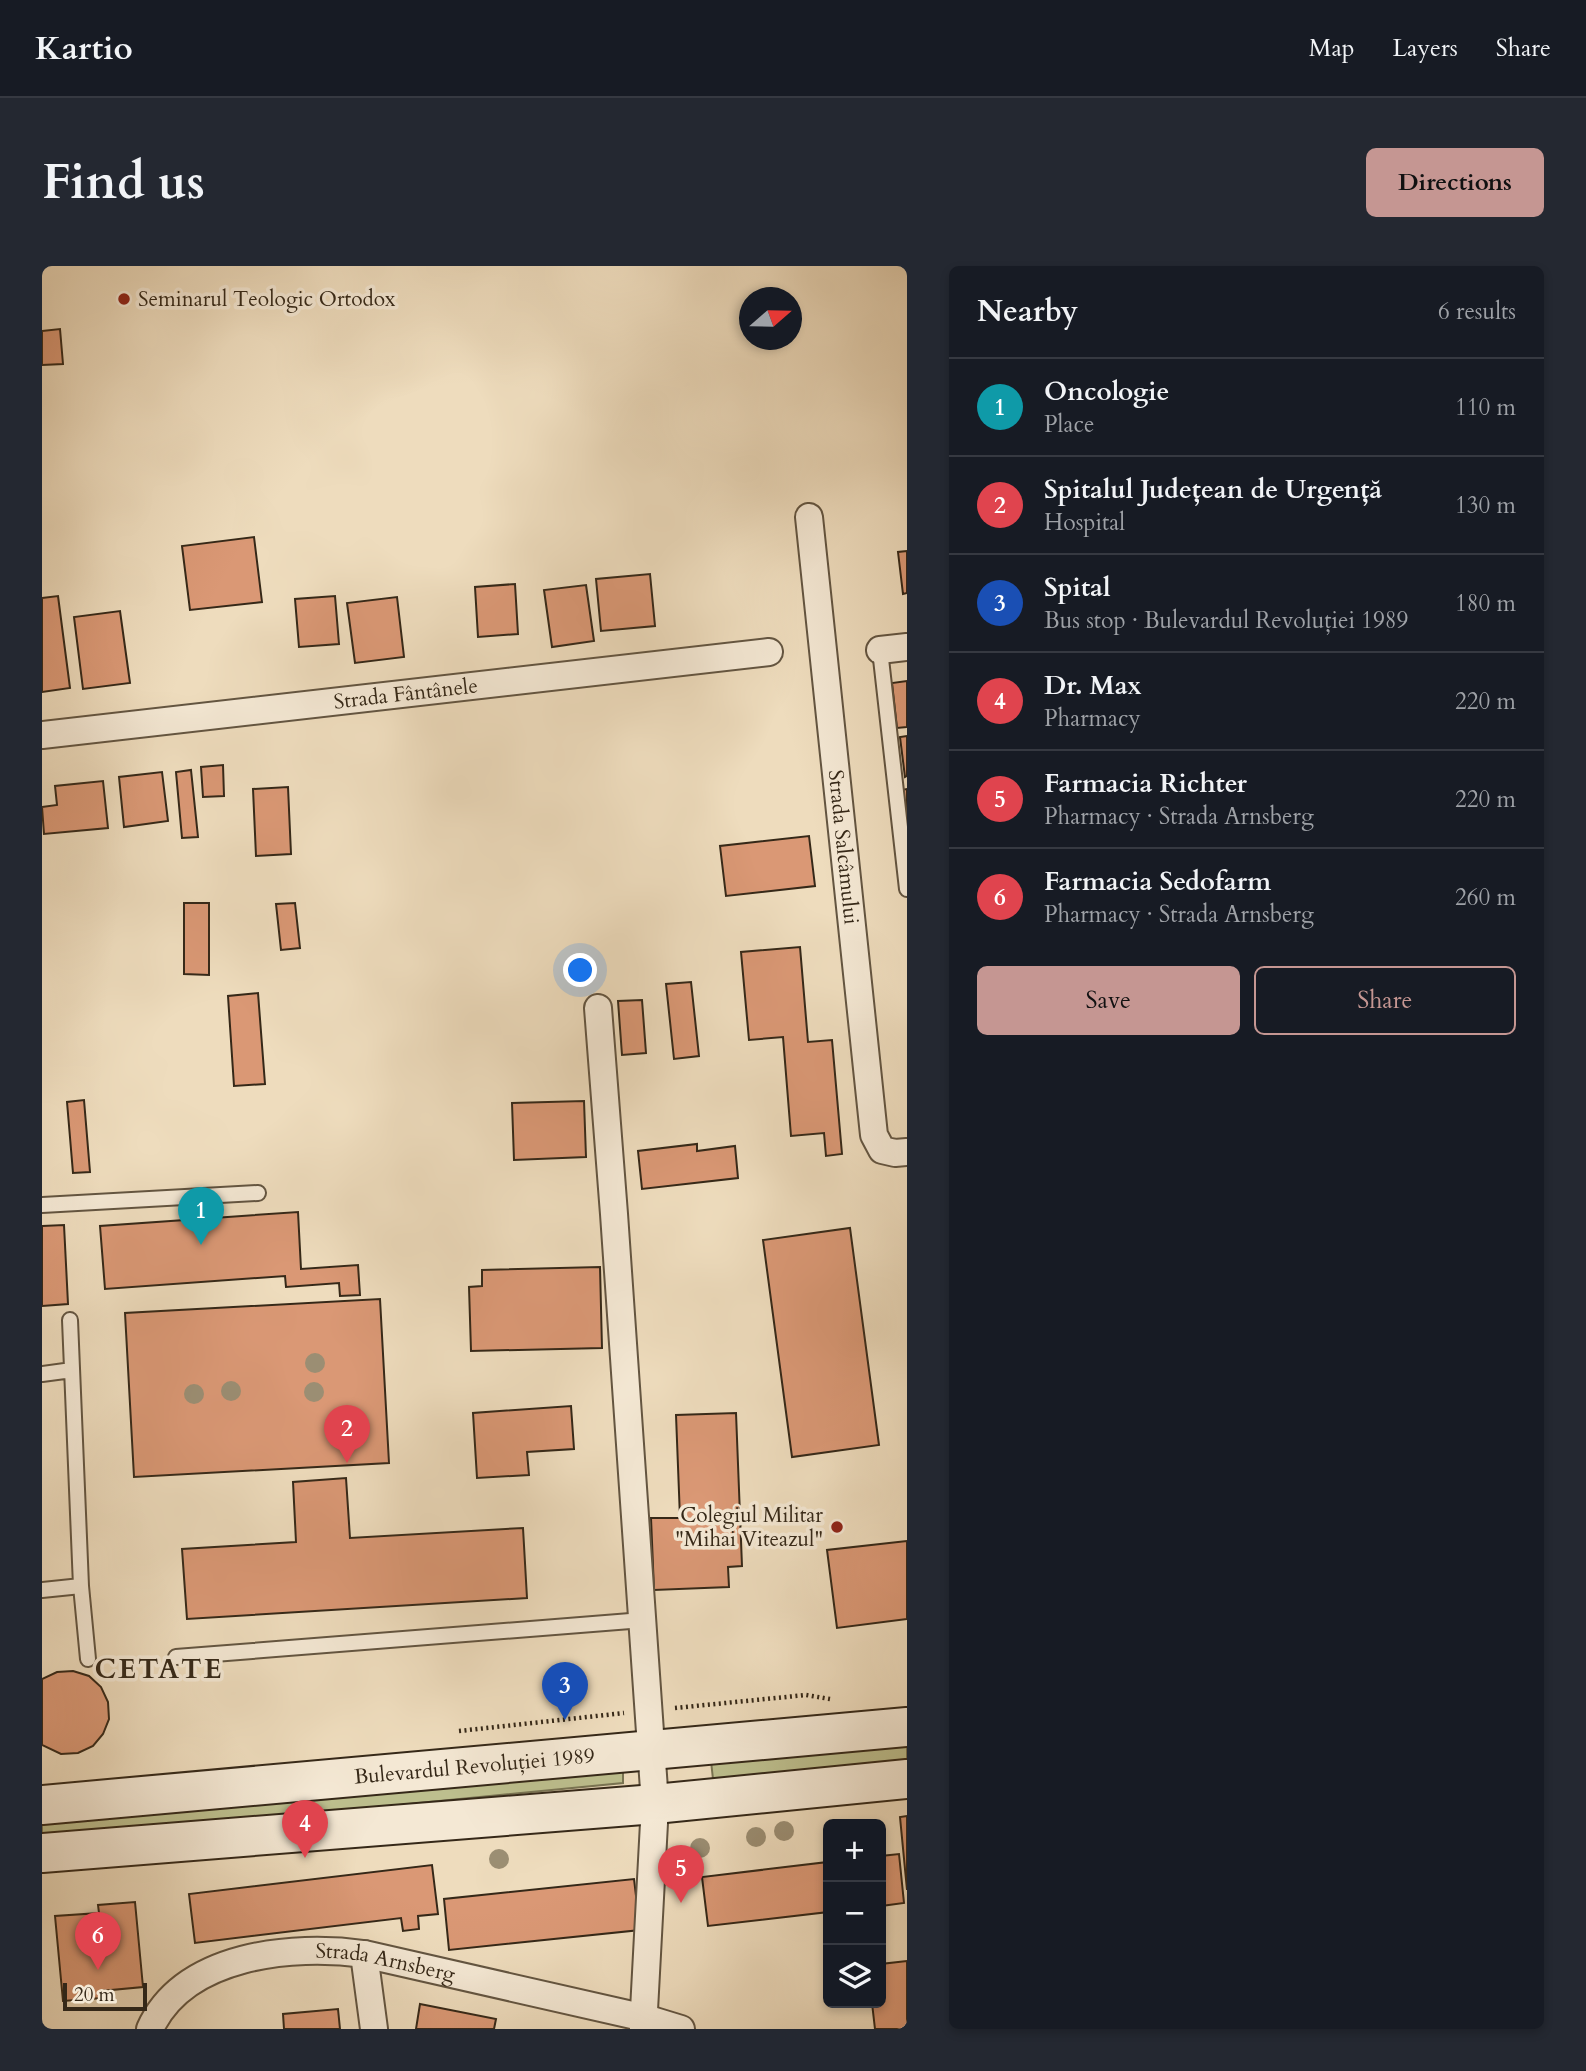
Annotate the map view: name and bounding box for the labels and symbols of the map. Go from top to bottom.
place label: Seminarul Teologic Ortodox [138,285,396,314]
north arrow [739,287,802,350]
marker: Seminarul Teologic Ortodox [116,291,132,307]
street label: Strada Fântânele [332,671,479,716]
street label: Strada Salcâmului [821,768,866,926]
your location [563,953,597,987]
pin: 1 [178,1187,224,1245]
pin: 2 [324,1405,370,1463]
place label: Colegiul Militar "Mihai Viteazul" [675,1501,823,1554]
marker: Colegiul Militar "Mihai Viteazul" [829,1519,845,1535]
district label: CETATE [94,1650,224,1688]
pin: 3 [542,1662,588,1720]
street label: Bulevardul Revoluției 1989 [353,1741,596,1791]
pin: 4 [282,1800,328,1858]
pin: 5 [658,1845,704,1903]
pin: 6 [75,1912,121,1970]
street label: Strada Arnsberg [315,1936,458,1989]
scale bar [63,1980,147,2012]

